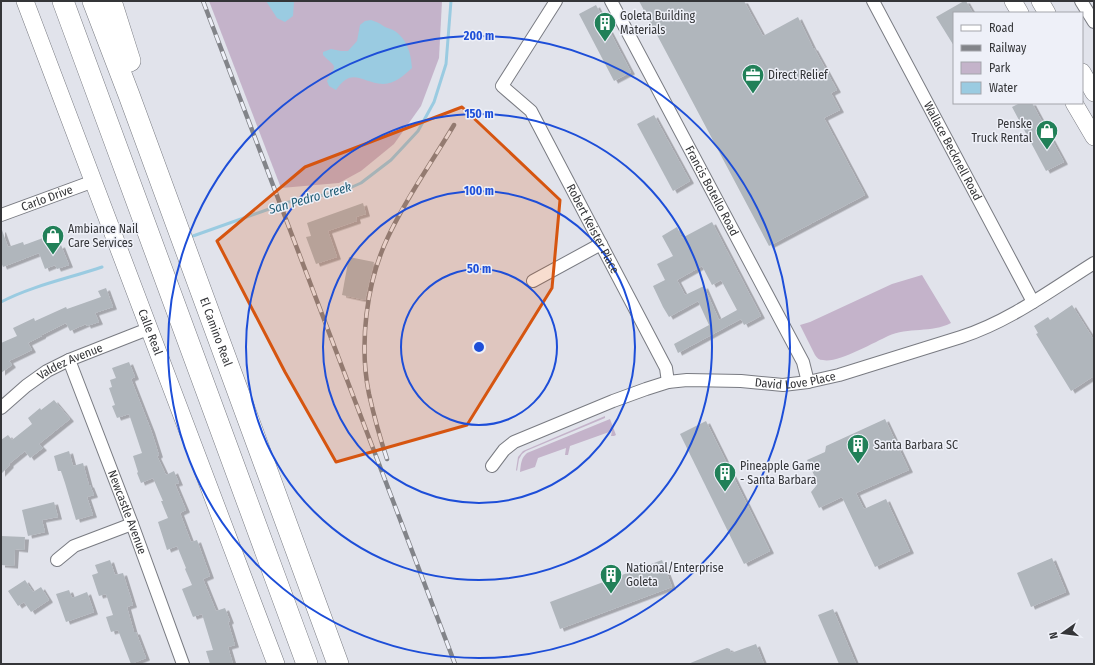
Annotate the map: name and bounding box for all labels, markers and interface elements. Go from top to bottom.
place label: Goleta Building Materials [620,9,696,37]
building icon: Goleta Building Materials [592,10,618,43]
legend [953,12,1083,104]
text: Road [989,21,1014,35]
text: 200 m [463,29,494,43]
text: Railway [989,41,1027,55]
text: Park [989,61,1011,75]
office icon: Direct Relief [740,62,766,95]
place label: Direct Relief [768,68,829,82]
text: Water [989,81,1018,95]
street label: Wallace Becknell Road [921,99,985,203]
text: 150 m [464,107,494,121]
place label: Penske Truck Rental [971,117,1032,145]
shop icon: Penske Truck Rental [1034,118,1060,151]
street label: Francis Botello Road [682,143,742,238]
water label: San Pedro Creek [266,179,354,217]
street label: Carlo Drive [19,182,75,214]
street label: Robert Keister Place [564,182,622,276]
text: 100 m [464,184,494,198]
place label: Ambiance Nail Care Services [68,222,138,250]
shop icon: Ambiance Nail Care Services [40,223,66,256]
text: 50 m [467,262,491,276]
street label: El Camino Real [197,296,235,368]
street label: Calle Real [135,307,165,357]
street label: Valdez Avenue [35,340,105,383]
centre of rings [472,340,486,354]
street label: David Love Place [754,369,837,392]
building icon: Santa Barbara SC [845,432,871,465]
place label: Santa Barbara SC [874,438,958,452]
place label: Pineapple Game - Santa Barbara [740,459,820,487]
building icon: Pineapple Game - Santa Barbara [712,460,738,493]
street label: Newcastle Avenue [105,468,149,556]
place label: National/Enterprise Goleta [626,561,724,589]
building icon: National/Enterprise Goleta [598,562,624,595]
north arrow [1043,613,1083,653]
text: N [1047,631,1061,640]

